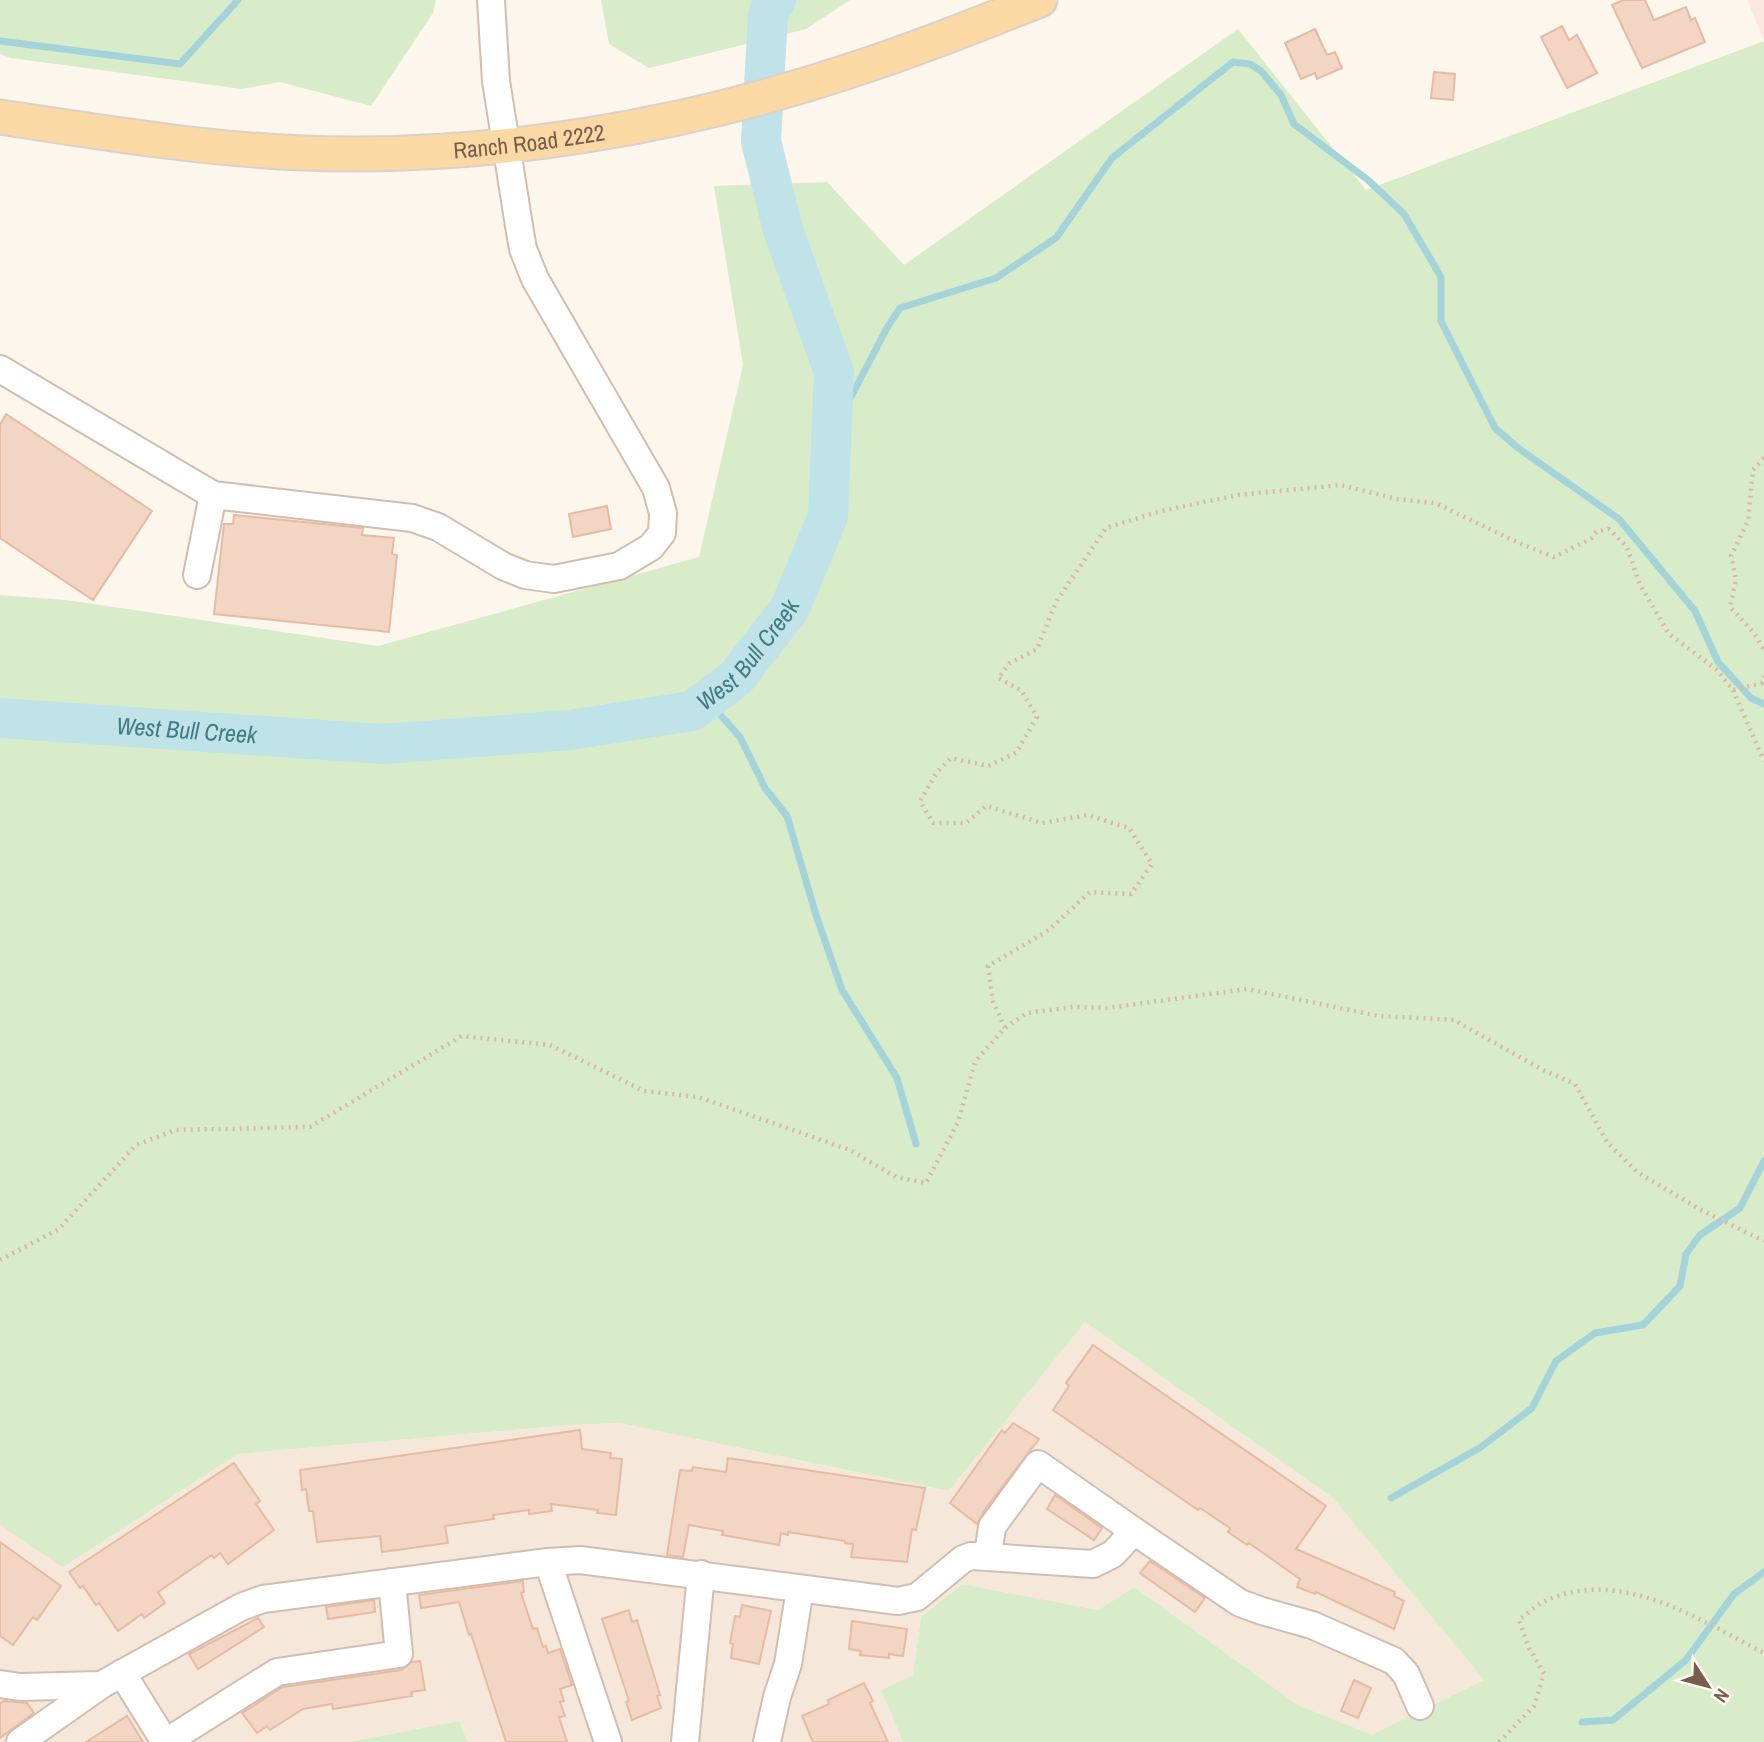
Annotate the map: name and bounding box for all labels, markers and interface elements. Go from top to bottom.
street label: Ranch Road 2222 [452,116,607,165]
water label: West Bull Creek [690,594,807,717]
water label: West Bull Creek [115,709,259,751]
north arrow [1673,1651,1743,1721]
text: N [1708,1684,1736,1708]

